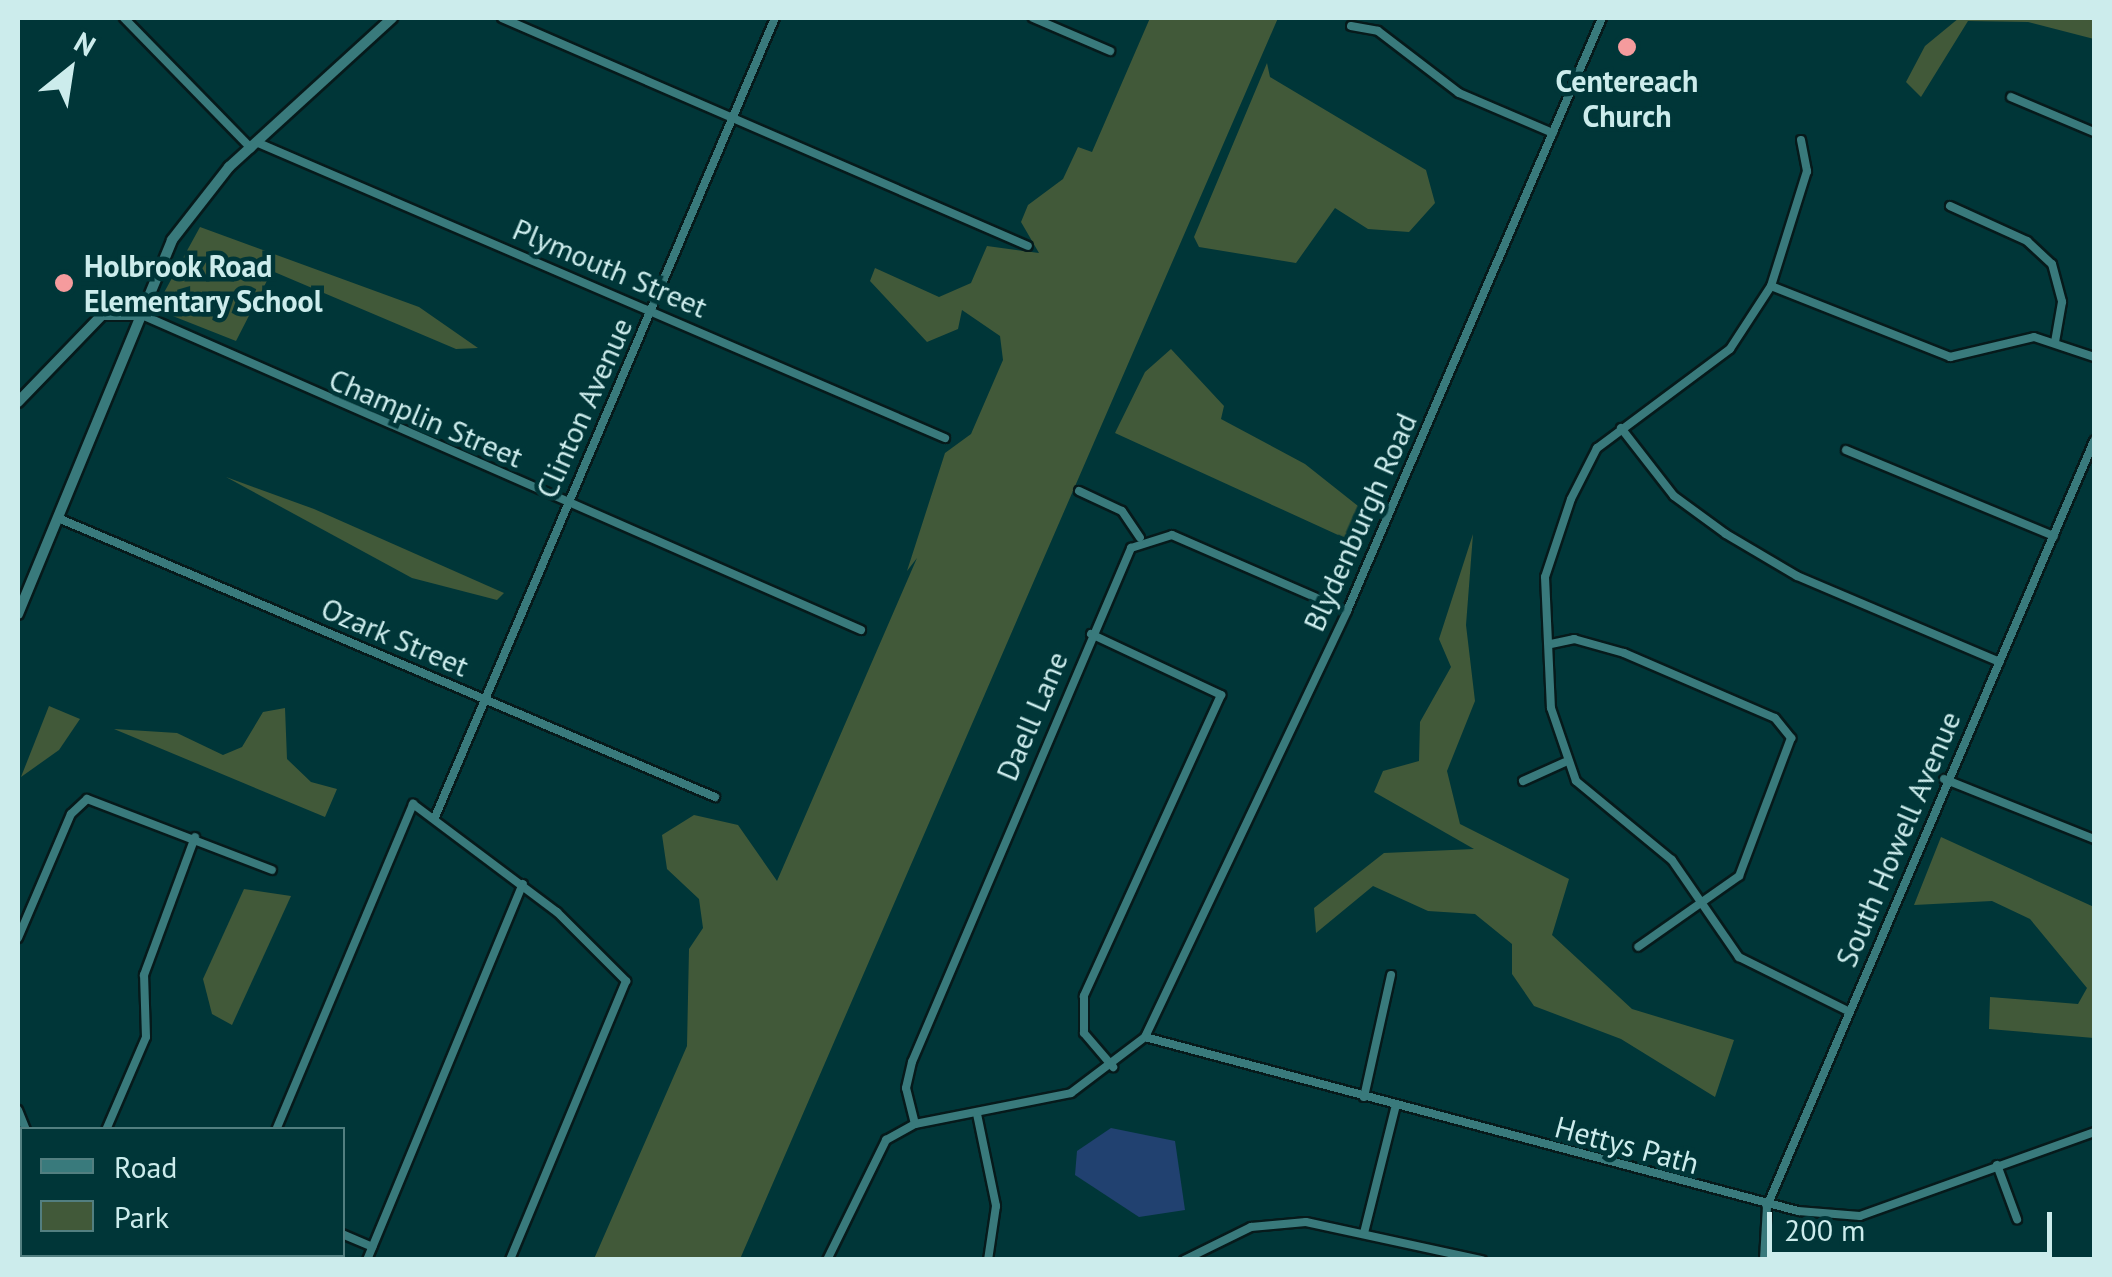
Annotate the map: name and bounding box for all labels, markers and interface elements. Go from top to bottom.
north arrow [20,20,120,120]
text: N [68,23,102,64]
marker: Centereach Church [1616,36,1638,58]
place label: Centereach Church [1556,63,1698,134]
street label: Plymouth Street [508,211,712,325]
place label: Holbrook Road Elementary School [84,248,324,318]
marker: Holbrook Road Elementary School [53,272,75,294]
street label: Clinton Avenue [528,312,640,504]
street label: Champlin Street [324,361,528,475]
street label: Blydenburgh Road [1296,407,1424,637]
street label: Ozark Street [316,590,474,684]
street label: Daell Lane [989,646,1075,786]
street label: South Howell Avenue [1828,705,1968,973]
street label: Hettys Path [1551,1109,1703,1181]
legend [20,1127,345,1257]
text: Road [114,1147,178,1186]
scale bar [1772,1192,2057,1254]
text: Park [114,1197,169,1236]
text: 200 m [1784,1210,1865,1249]

